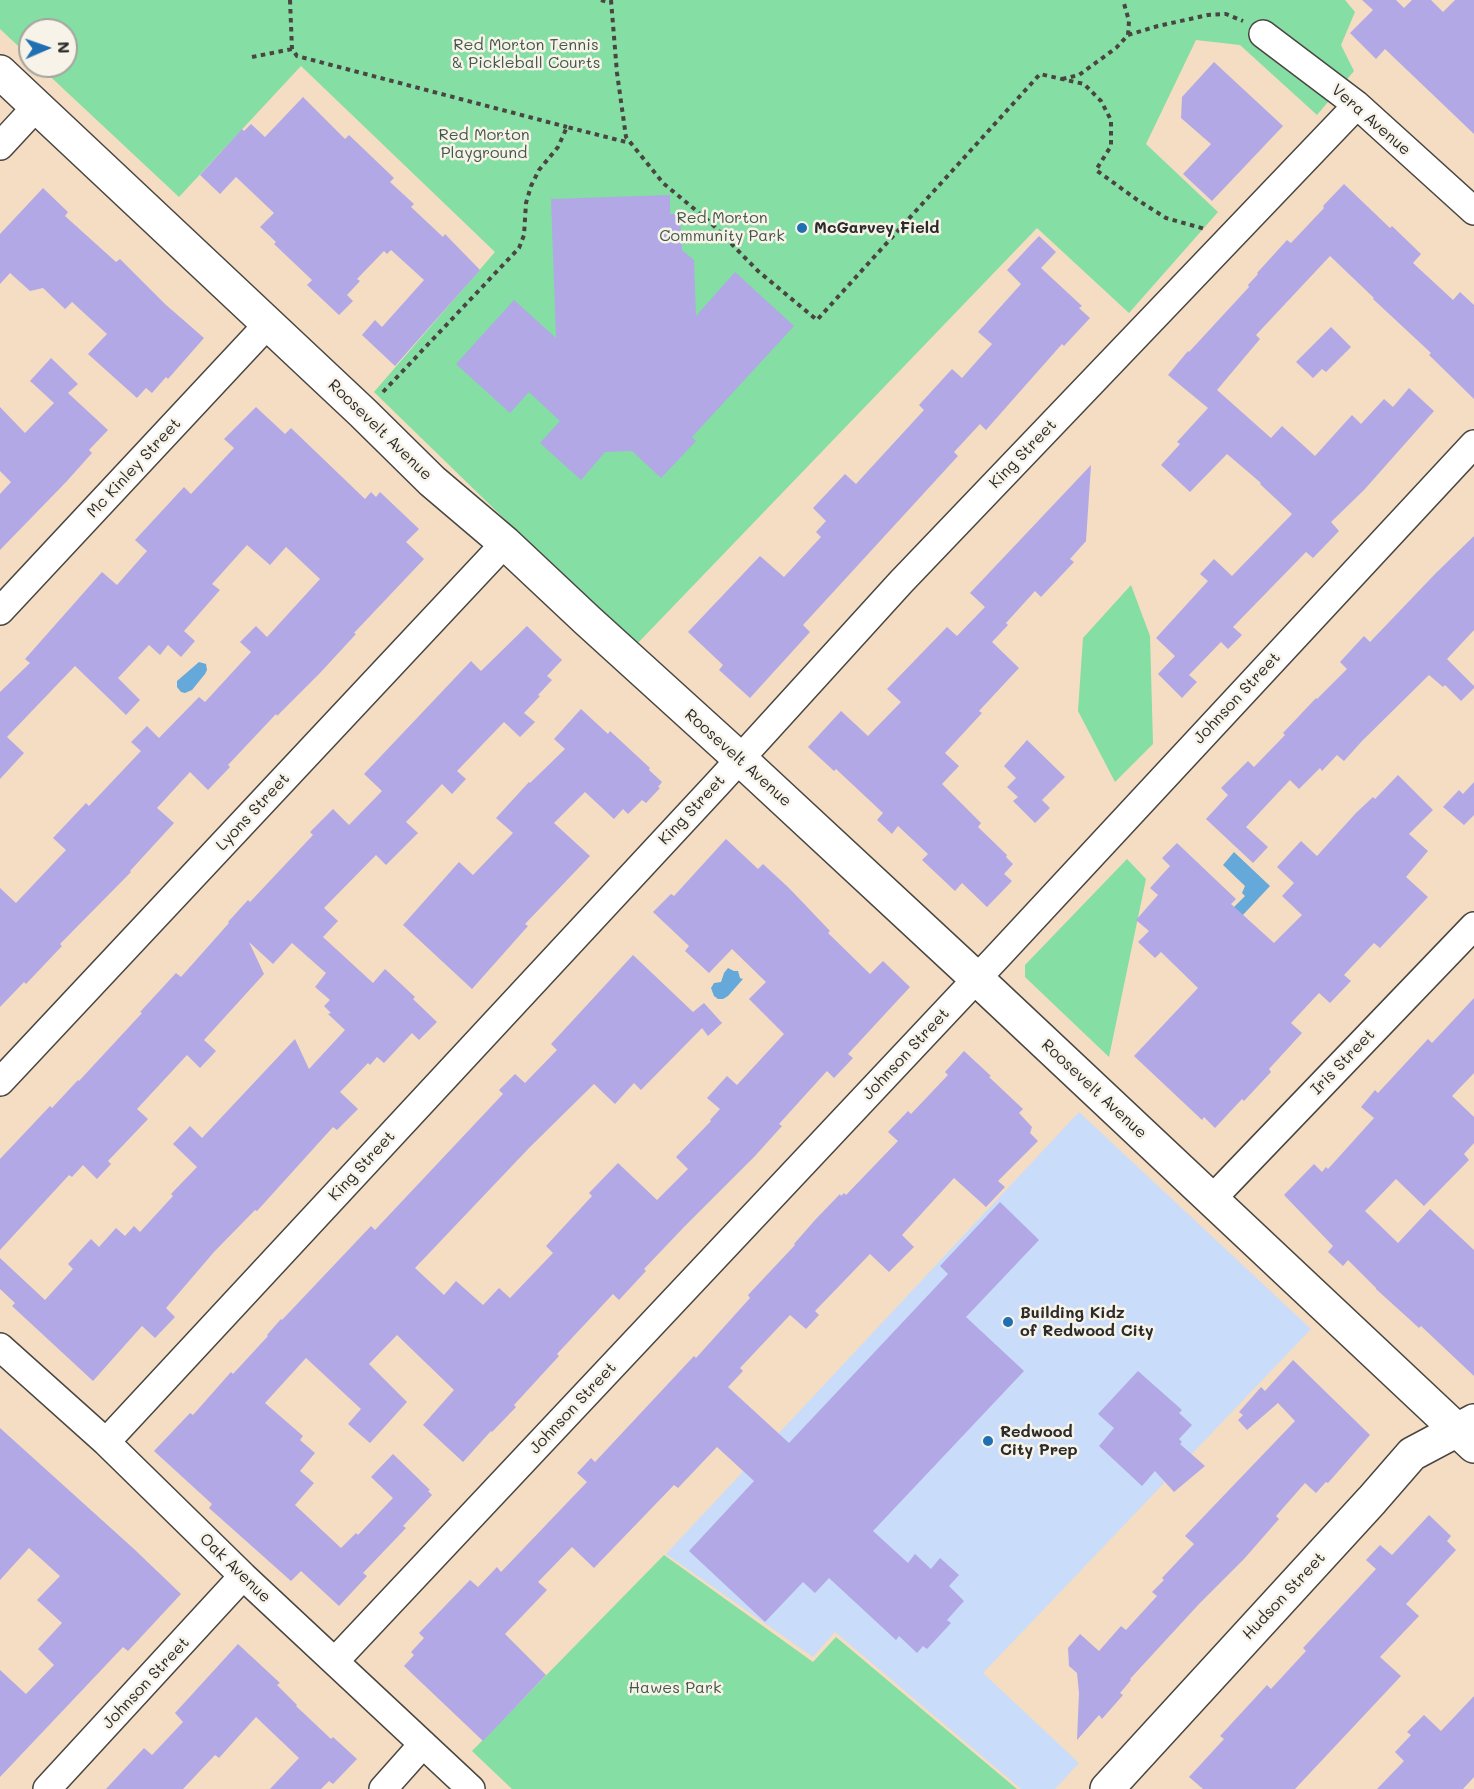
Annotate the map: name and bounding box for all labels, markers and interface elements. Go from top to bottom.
north arrow [18,18,78,78]
park label: Red Morton Tennis & Pickleball Courts [452,35,600,73]
text: N [54,41,75,54]
street label: Vera Avenue [1327,80,1415,160]
park label: Red Morton Playground [438,125,530,163]
park label: Red Morton Community Park [659,208,785,246]
place label: McGarvey Field [814,218,939,238]
marker: McGarvey Field [795,221,809,235]
street label: Roosevelt Avenue [324,376,436,484]
street label: Mc Kinley Street [83,414,185,522]
street label: King Street [985,415,1061,493]
street label: Johnson Street [1190,648,1284,748]
street label: Roosevelt Avenue [681,705,795,811]
street label: Lyons Street [212,769,294,855]
street label: King Street [655,771,729,849]
street label: Johnson Street [859,1004,953,1104]
street label: Iris Street [1307,1025,1379,1099]
street label: Roosevelt Avenue [1037,1035,1151,1143]
street label: King Street [325,1127,399,1205]
place label: Building Kidz of Redwood City [1020,1303,1154,1341]
marker: Building Kidz of Redwood City [1001,1315,1015,1329]
street label: Johnson Street [526,1358,620,1458]
place label: Redwood City Prep [1000,1422,1078,1460]
marker: Redwood City Prep [981,1434,995,1448]
street label: Oak Avenue [195,1529,275,1607]
street label: Hudson Street [1239,1548,1329,1644]
street label: Johnson Street [99,1633,193,1733]
park label: Hawes Park [629,1678,721,1698]

